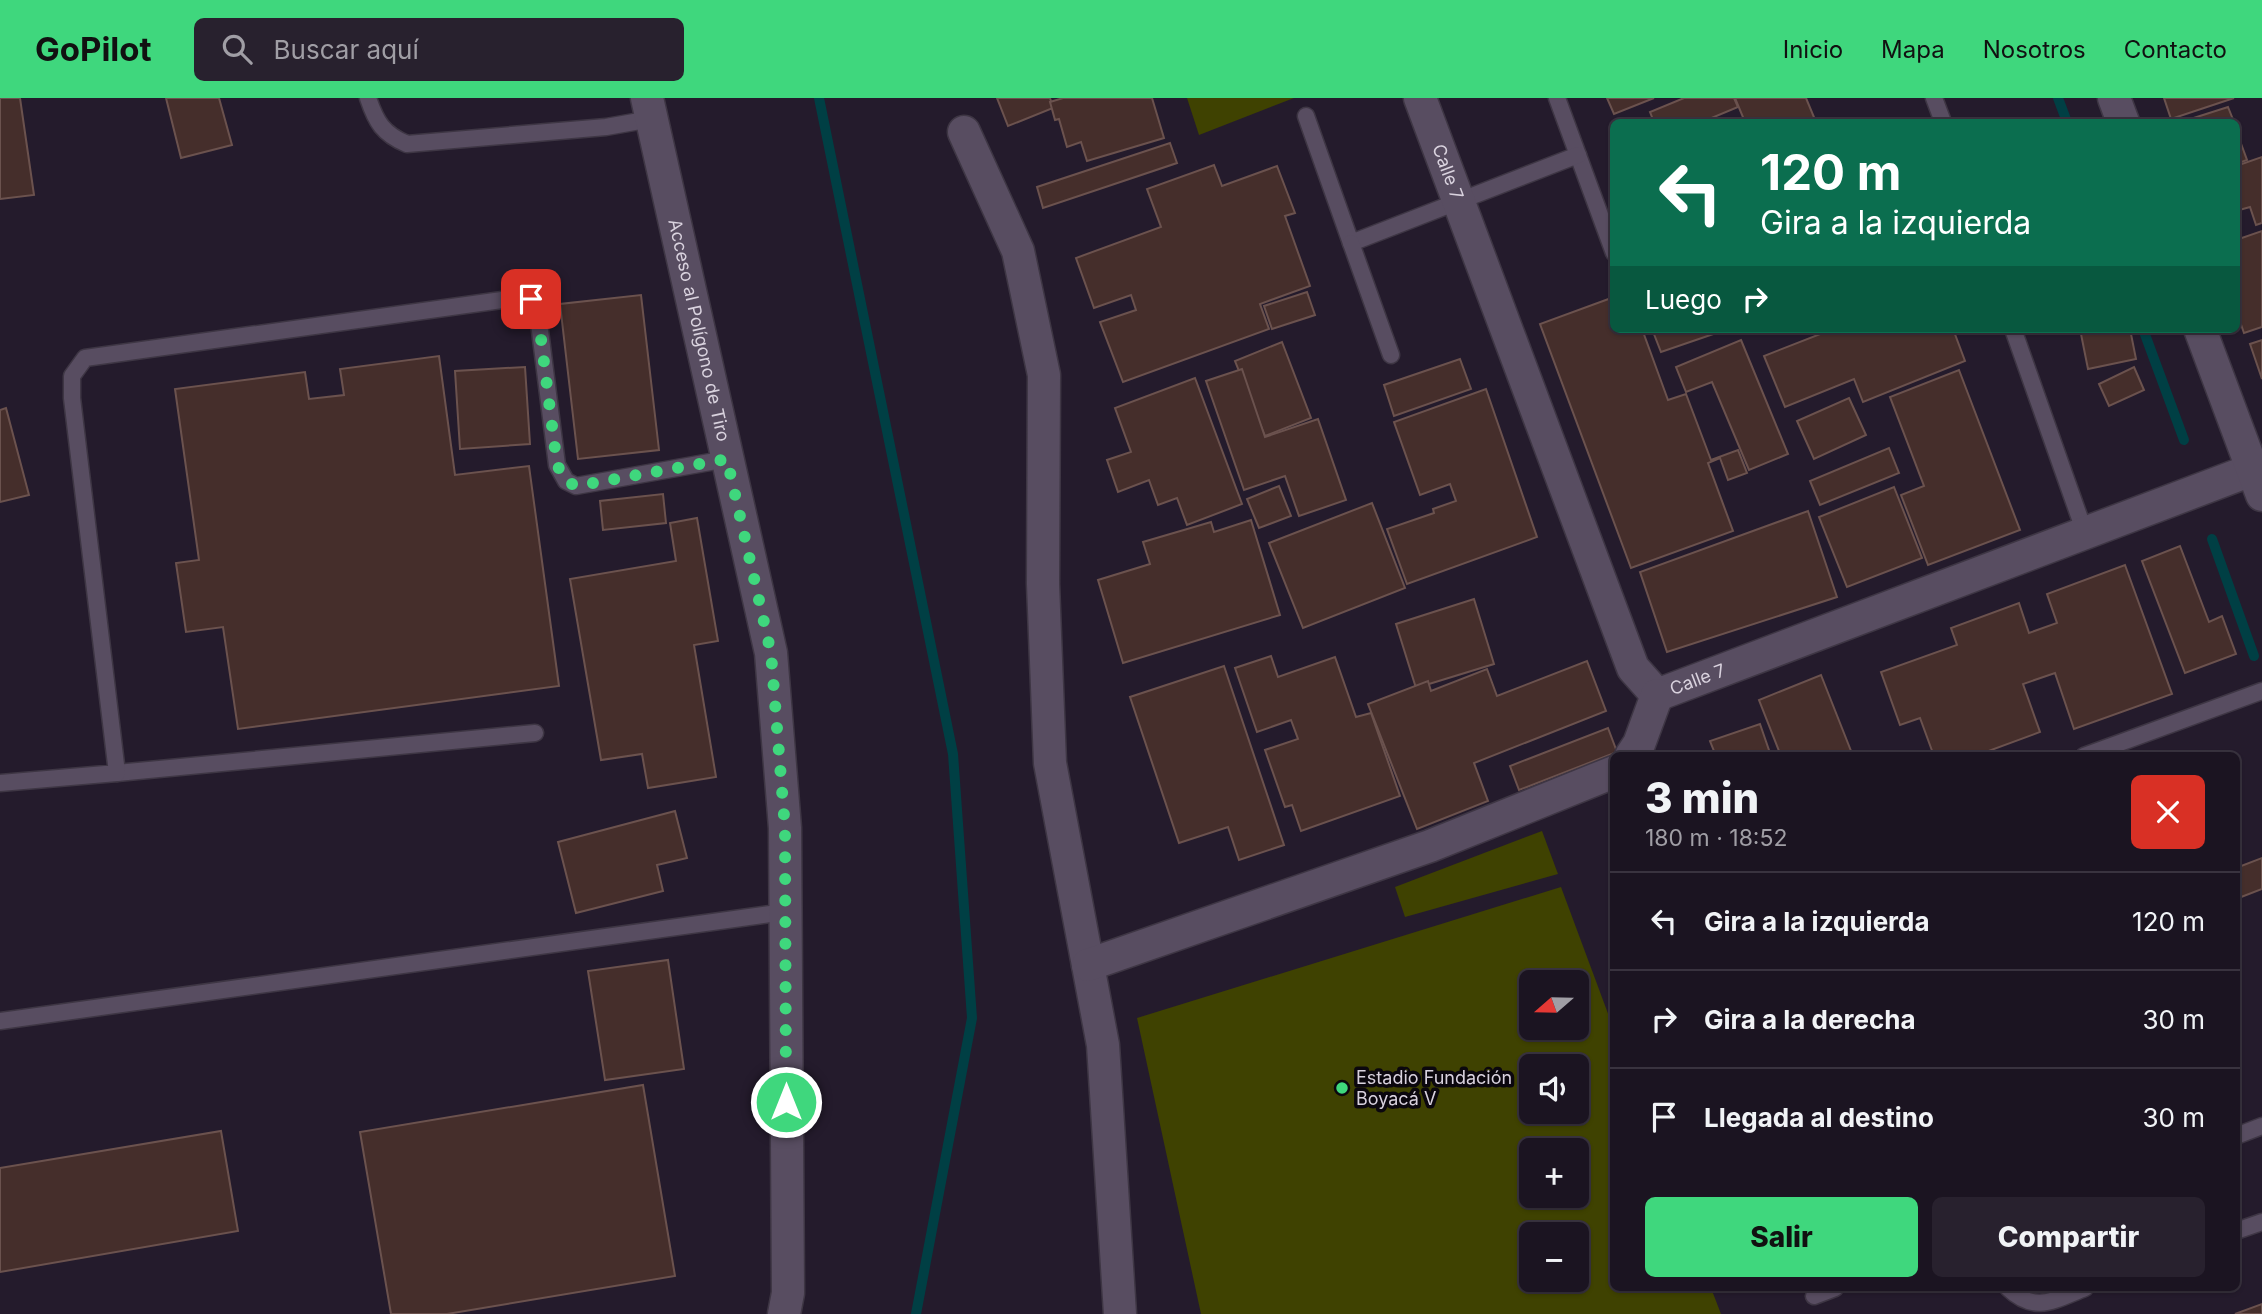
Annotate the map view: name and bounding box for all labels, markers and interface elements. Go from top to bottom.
search box [194,18,684,81]
text: GoPilot [35,29,152,69]
icon: search [218,30,256,68]
text: Buscar aquí [274,34,419,65]
text: Inicio [1783,35,1843,64]
text: Mapa [1881,35,1945,64]
text: Nosotros [1983,35,2086,64]
text: Contacto [2124,35,2227,64]
street label: Calle 7 [1428,141,1468,203]
text: 120 m [1760,143,1901,202]
icon: left [1645,147,1736,238]
text: Gira a la izquierda [1760,203,2031,242]
street label: Acceso al Polígono de Tiro [664,217,734,443]
pin [501,269,561,329]
icon: arrive [512,280,550,318]
icon: right [1736,280,1774,318]
text: Luego [1645,284,1722,315]
street label: Calle 7 [1667,659,1728,699]
text: 3 min [1645,772,1759,823]
button: close [2131,775,2205,849]
text: 180 m · 18:52 [1645,824,1788,852]
icon: left [1645,902,1683,940]
text: Gira a la izquierda [1704,906,1930,937]
text: 120 m [2132,906,2205,937]
north arrow [1519,970,1589,1040]
map controls [1519,970,1589,1292]
icon: right [1645,1000,1683,1038]
text: Gira a la derecha [1704,1004,1916,1035]
text: 30 m [2142,1004,2205,1035]
button: sound [1519,1054,1589,1124]
position arrow [749,1065,823,1139]
place label: Estadio Fundación Boyacá V [1356,1067,1512,1109]
marker: Estadio Fundación Boyacá V [1334,1080,1350,1096]
icon: arrive [1645,1098,1683,1136]
text: Llegada al destino [1704,1102,1934,1133]
text: 30 m [2142,1102,2205,1133]
button: + [1519,1138,1589,1208]
button: Salir [1645,1197,1918,1277]
button: Compartir [1932,1197,2205,1277]
button: − [1519,1222,1589,1292]

